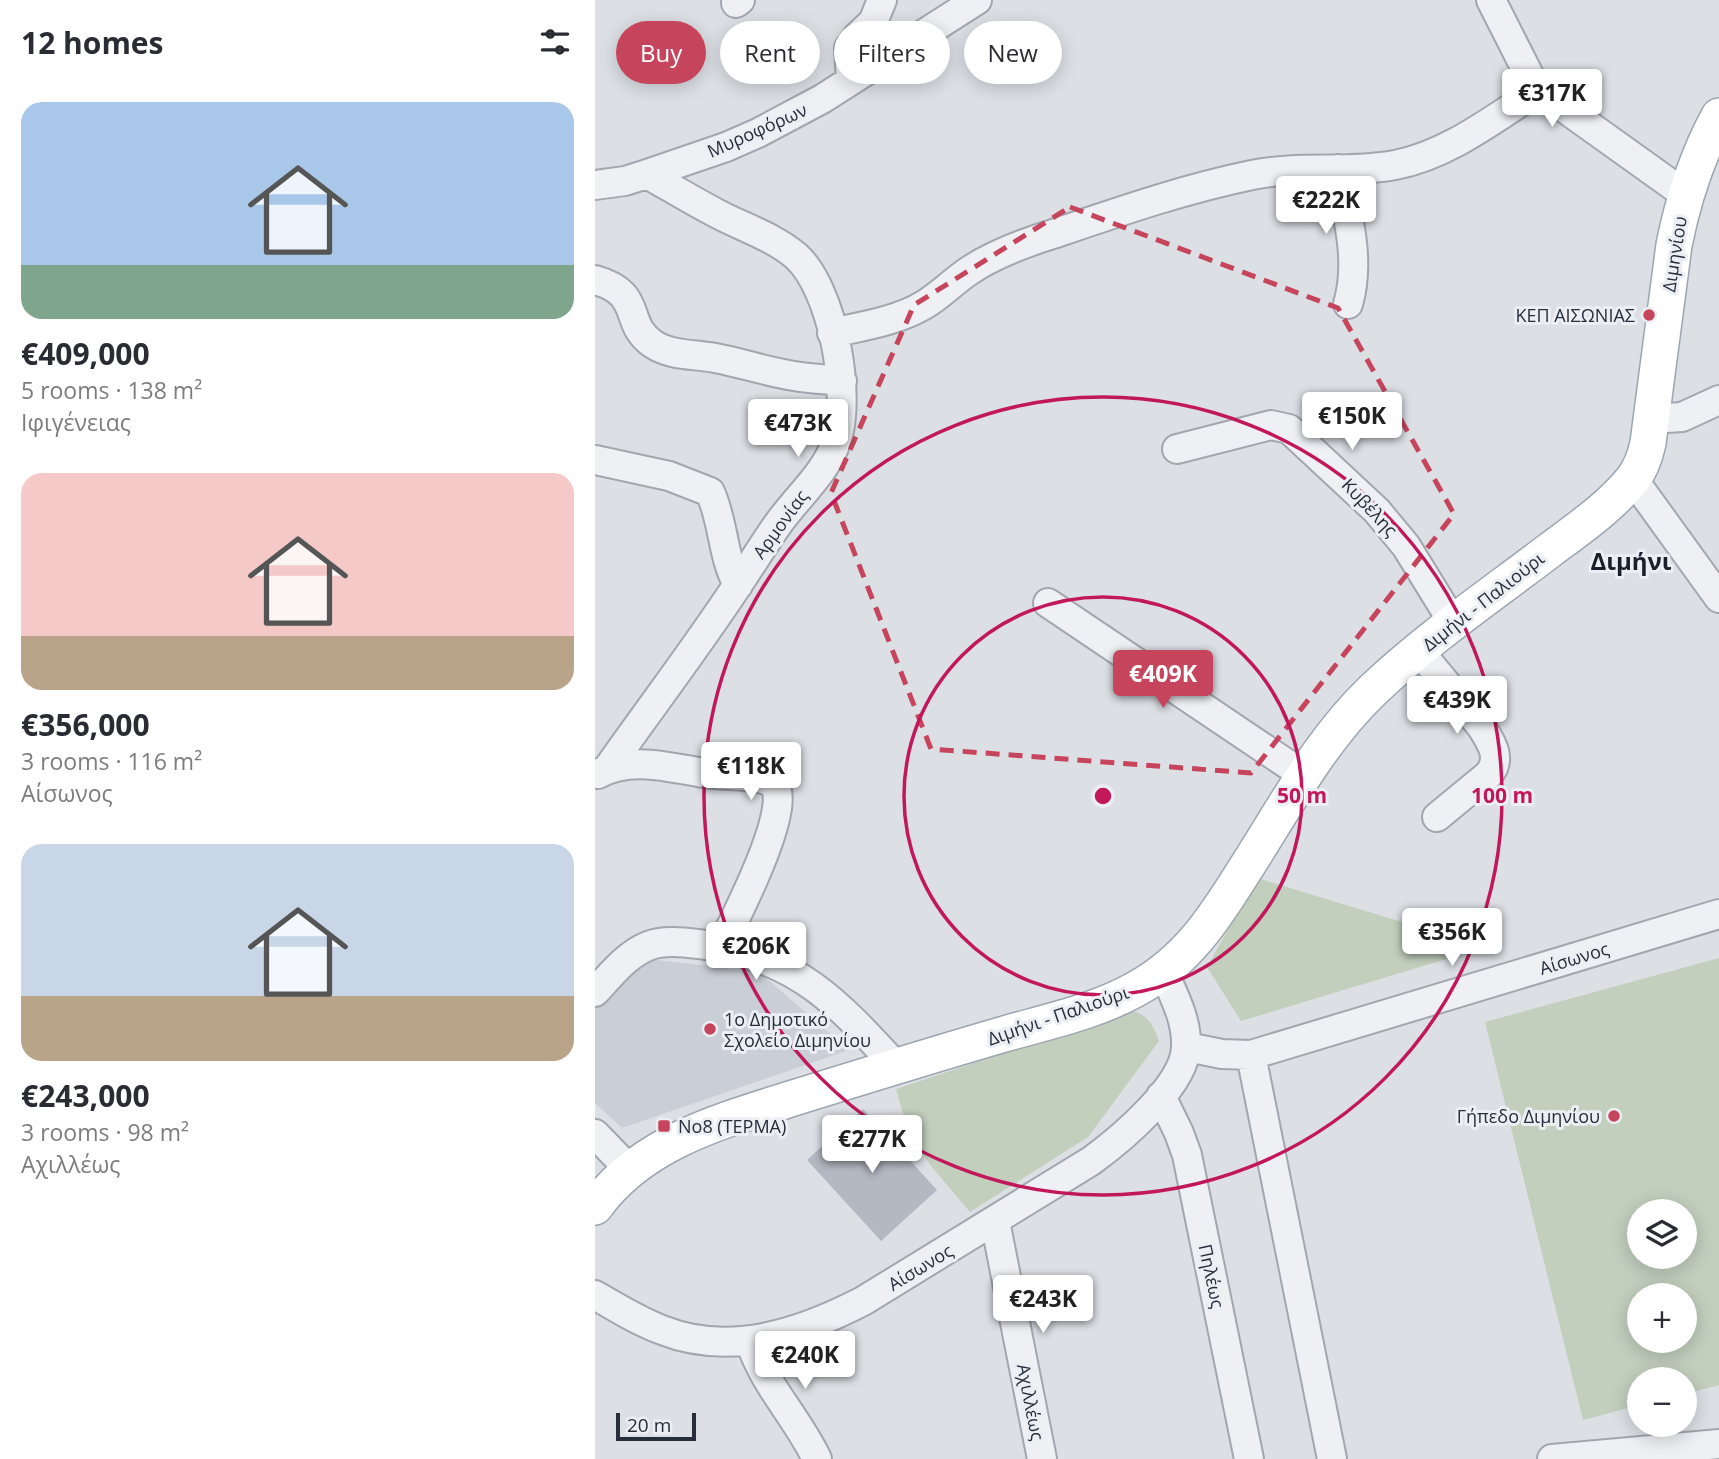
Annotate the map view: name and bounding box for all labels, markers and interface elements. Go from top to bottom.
chip: Buy [616,21,706,84]
chip: Rent [720,21,820,84]
chip: Filters [834,21,950,84]
chip: New [964,21,1062,84]
text: 12 homes [21,22,164,63]
icon: filters [536,23,574,61]
pin: €317K [1503,69,1601,129]
text: €317K [1518,76,1586,108]
street label: Μυροφόρων [703,97,811,163]
icon: home [235,147,361,273]
pin: €222K [1277,176,1375,236]
text: €222K [1292,183,1360,215]
street label: Διμηνίου [1656,214,1692,294]
place label: ΚΕΠ ΑΙΣΩΝΙΑΣ [1515,303,1635,327]
marker: ΚΕΠ ΑΙΣΩΝΙΑΣ [1641,307,1657,323]
text: €409,000 [21,333,150,374]
text: 5 rooms · 138 m² [21,374,202,406]
pin: €150K [1303,392,1401,452]
text: €150K [1318,399,1386,431]
pin: €473K [749,400,847,459]
text: Ιφιγένειας [21,406,131,438]
text: €473K [764,406,832,438]
street label: Κυβέλης [1337,473,1403,541]
street label: Αρμονίας [747,484,813,563]
icon: home [235,518,361,644]
district label: Διμήνι [1590,544,1672,577]
street label: Διμήνι - Παλιούρι [1417,546,1549,656]
pin: €409K [1114,650,1212,710]
text: €409K [1129,657,1197,689]
pin: €439K [1408,676,1506,736]
text: €439K [1423,683,1491,715]
text: €356,000 [21,704,150,745]
pin: €118K [702,742,800,802]
text: 3 rooms · 116 m² [21,745,202,777]
text: €118K [717,749,785,781]
text: Αίσωνος [21,777,113,809]
text: 50 m [1277,781,1327,809]
text: 100 m [1471,781,1533,809]
centre of rings [1091,784,1115,808]
icon: home [235,889,361,1015]
pin: €356K [1403,908,1501,968]
text: €356K [1418,915,1486,947]
pin: €206K [707,922,805,982]
text: €206K [722,929,790,961]
street label: Αίσωνος [1536,936,1612,980]
street label: Διμήνι - Παλιούρι [984,980,1132,1050]
place label: 1ο Δημοτικό Σχολείο Διμηνίου [724,1007,871,1052]
marker: 1ο Δημοτικό Σχολείο Διμηνίου [702,1021,718,1037]
text: €243,000 [21,1075,150,1116]
place label: Γήπεδο Διμηνίου [1457,1104,1600,1128]
marker: Γήπεδο Διμηνίου [1606,1108,1622,1124]
place label: Νο8 (ΤΕΡΜΑ) [678,1114,786,1138]
text: 3 rooms · 98 m² [21,1116,189,1148]
pin: €277K [823,1116,921,1175]
marker: Νο8 (ΤΕΡΜΑ) [656,1118,672,1134]
text: €277K [838,1122,906,1154]
text: Αχιλλέως [21,1148,120,1180]
map controls [1627,1199,1697,1437]
button: layers [1627,1199,1697,1269]
street label: Αίσωνος [883,1238,957,1296]
street label: Πηλέως [1194,1242,1231,1311]
pin: €243K [994,1276,1092,1335]
text: €243K [1009,1282,1077,1314]
button: + [1627,1283,1697,1353]
pin: €240K [756,1332,854,1391]
text: €240K [771,1338,839,1370]
street label: Αχιλλέως [1012,1362,1050,1443]
button: − [1627,1367,1697,1437]
scale bar [616,1410,697,1442]
text: 20 m [627,1412,671,1438]

